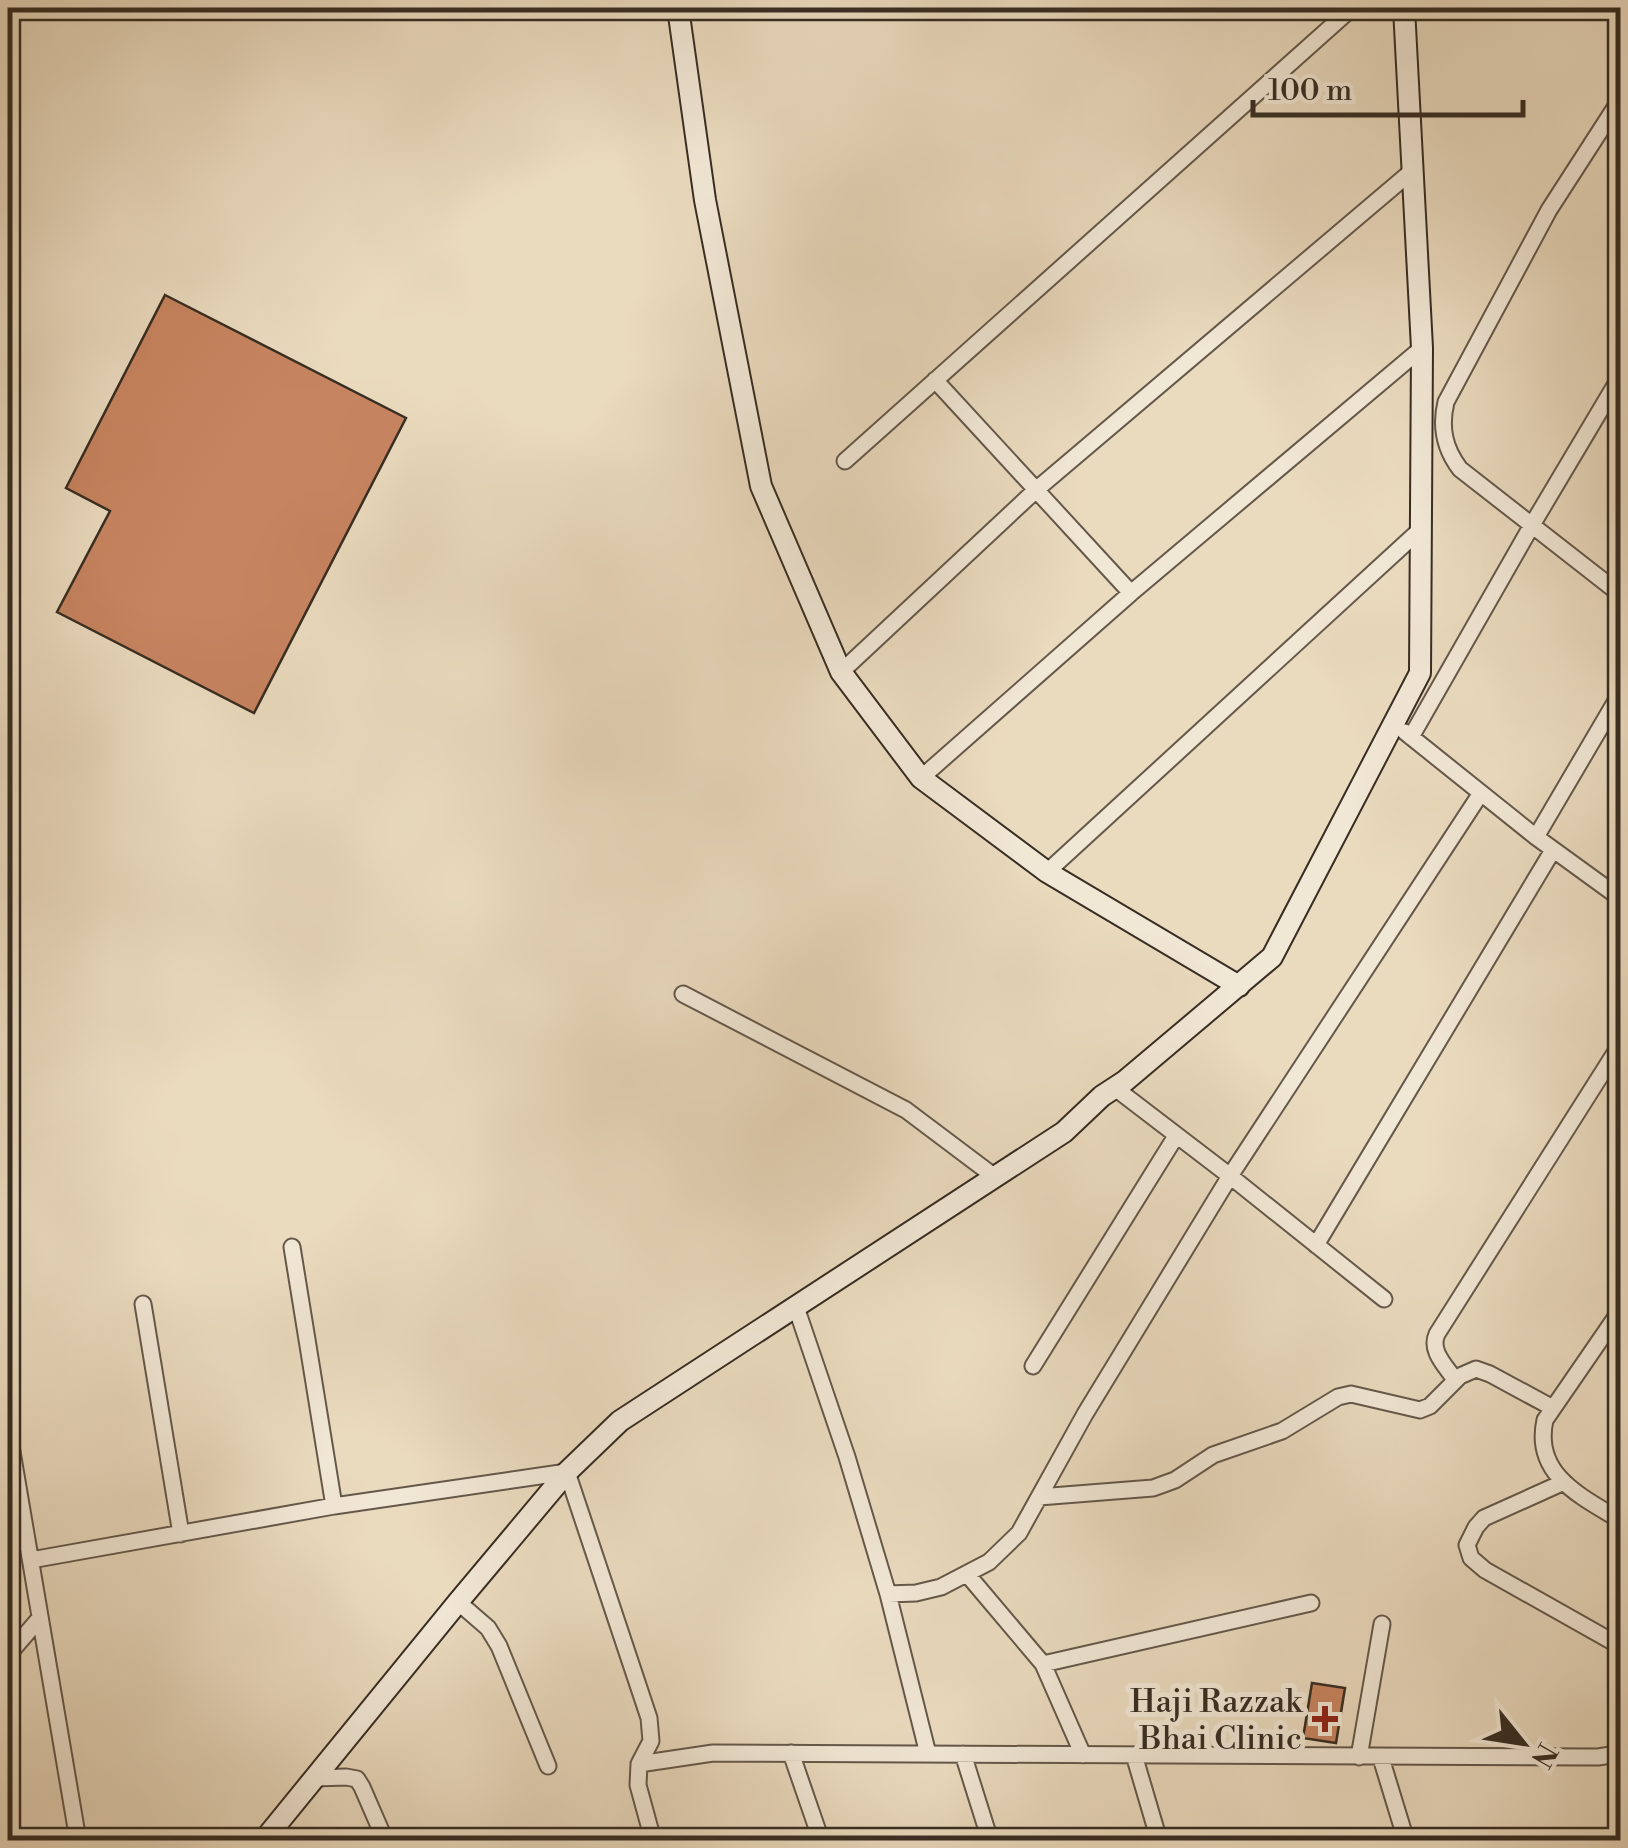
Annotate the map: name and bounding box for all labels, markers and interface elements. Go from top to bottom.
scale bar [1253,55,1523,117]
text: 100 m [1268,72,1352,110]
place label: Haji Razzak Bhai Clinic [1130,1682,1304,1759]
north arrow [1473,1693,1573,1793]
marker: Haji Razzak Bhai Clinic [1312,1706,1338,1732]
text: N [1523,1736,1564,1773]

